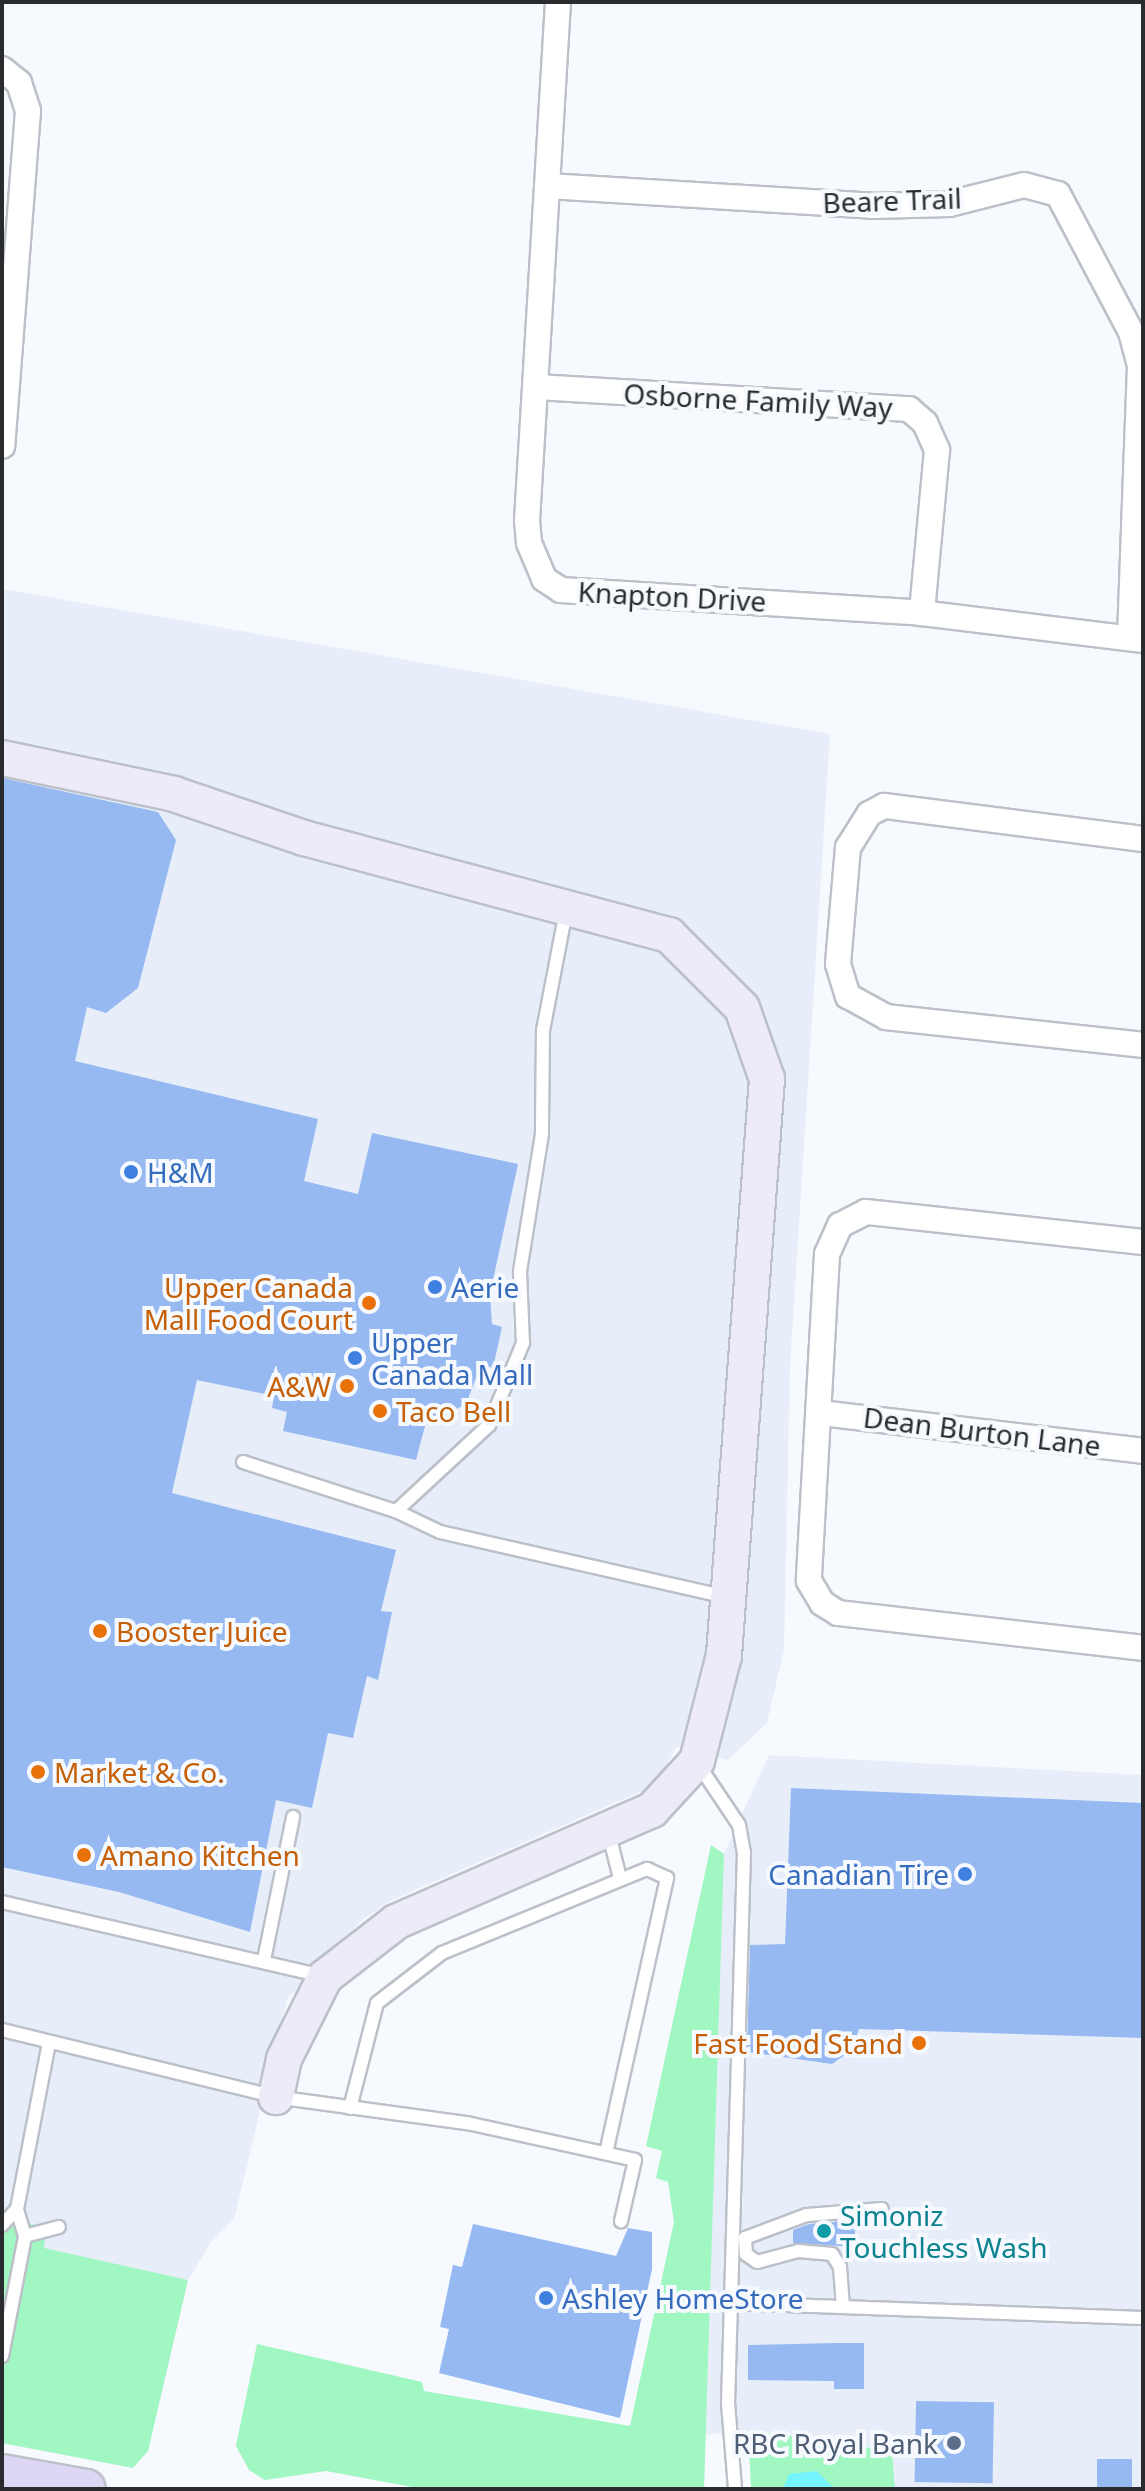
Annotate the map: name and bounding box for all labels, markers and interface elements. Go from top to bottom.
street label: Beare Trail [822,181,962,219]
street label: Osborne Family Way [623,376,893,424]
street label: Knapton Drive [577,574,767,618]
place label: H&M [147,1155,214,1189]
marker: H&M [122,1163,140,1181]
place label: Upper Canada Mall Food Court [144,1270,353,1336]
place label: Aerie [451,1270,519,1304]
marker: Aerie [426,1278,444,1296]
marker: Upper Canada Mall Food Court [360,1294,378,1312]
place label: Upper Canada Mall [371,1325,533,1391]
marker: Upper Canada Mall [346,1349,364,1367]
place label: A&W [267,1369,331,1403]
marker: A&W [338,1377,356,1395]
place label: Taco Bell [396,1394,511,1428]
street label: Dean Burton Lane [861,1400,1103,1462]
marker: Taco Bell [371,1402,389,1420]
place label: Booster Juice [116,1614,288,1648]
marker: Booster Juice [91,1622,109,1640]
place label: Market & Co. [54,1755,225,1789]
marker: Market & Co. [29,1763,47,1781]
place label: Amano Kitchen [100,1838,300,1872]
marker: Amano Kitchen [75,1846,93,1864]
place label: Canadian Tire [768,1857,949,1891]
marker: Canadian Tire [956,1865,974,1883]
place label: Fast Food Stand [693,2026,903,2060]
marker: Fast Food Stand [910,2034,928,2052]
place label: Simoniz Touchless Wash [840,2198,1048,2264]
marker: Simoniz Touchless Wash [815,2222,833,2240]
place label: Ashley HomeStore [562,2281,803,2315]
marker: Ashley HomeStore [537,2289,555,2307]
place label: RBC Royal Bank [733,2426,938,2460]
marker: RBC Royal Bank [945,2434,963,2452]

